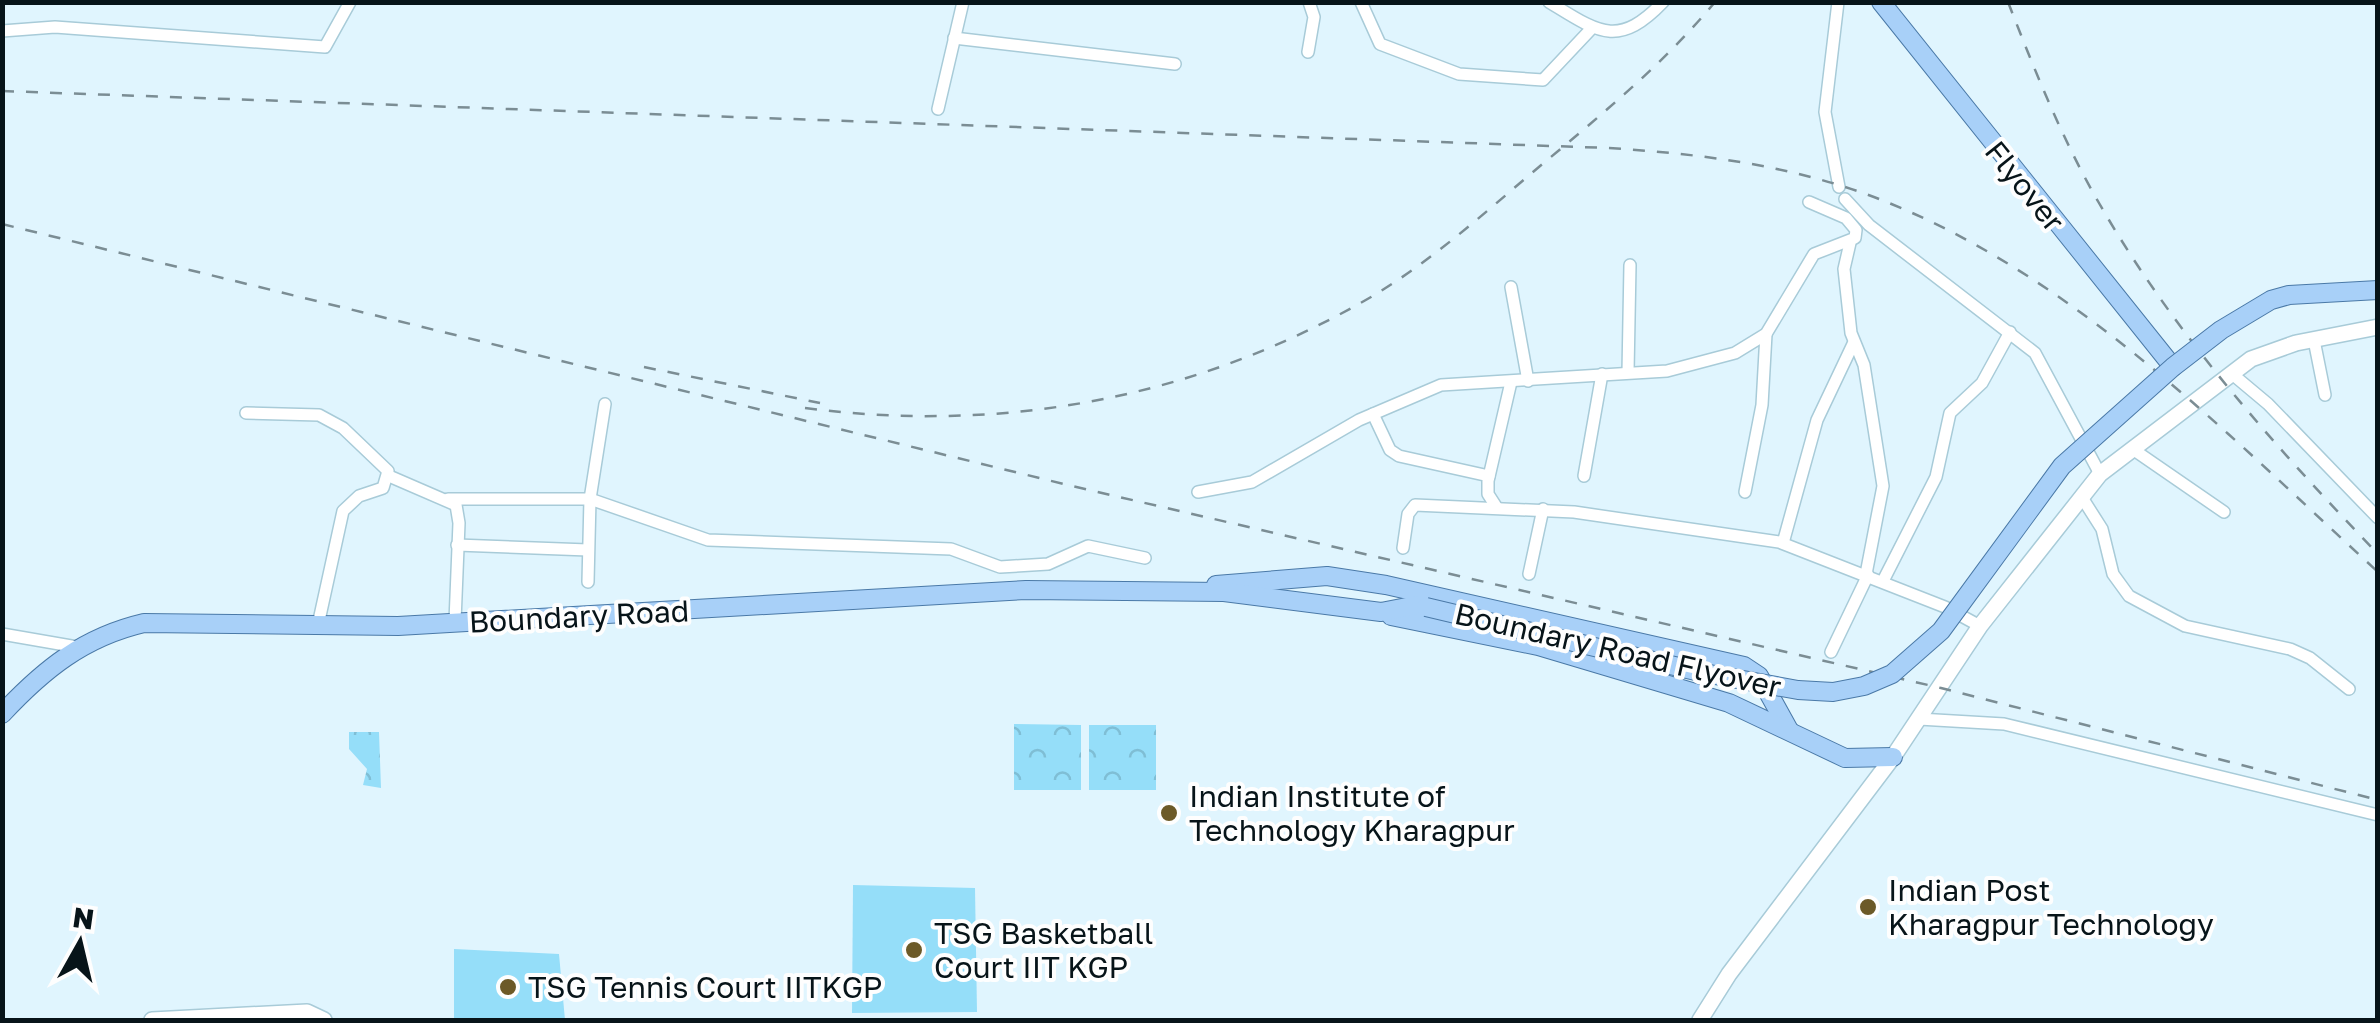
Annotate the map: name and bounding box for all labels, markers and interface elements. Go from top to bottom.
street label: Flyover [1978,134,2072,239]
street label: Boundary Road [468,592,690,640]
street label: Boundary Road Flyover [1451,595,1785,705]
place label: Indian Institute of Technology Kharagpur [1189,778,1515,848]
marker: Indian Institute of Technology Kharagpur [1158,802,1180,824]
place label: Indian Post Kharagpur Technology [1888,872,2214,942]
north arrow [30,893,130,993]
marker: Indian Post Kharagpur Technology [1857,896,1879,918]
text: N [71,900,96,936]
place label: TSG Basketball Court IIT KGP [934,915,1153,985]
marker: TSG Basketball Court IIT KGP [903,939,925,961]
place label: TSG Tennis Court IITKGP [528,969,882,1005]
marker: TSG Tennis Court IITKGP [497,976,519,998]

